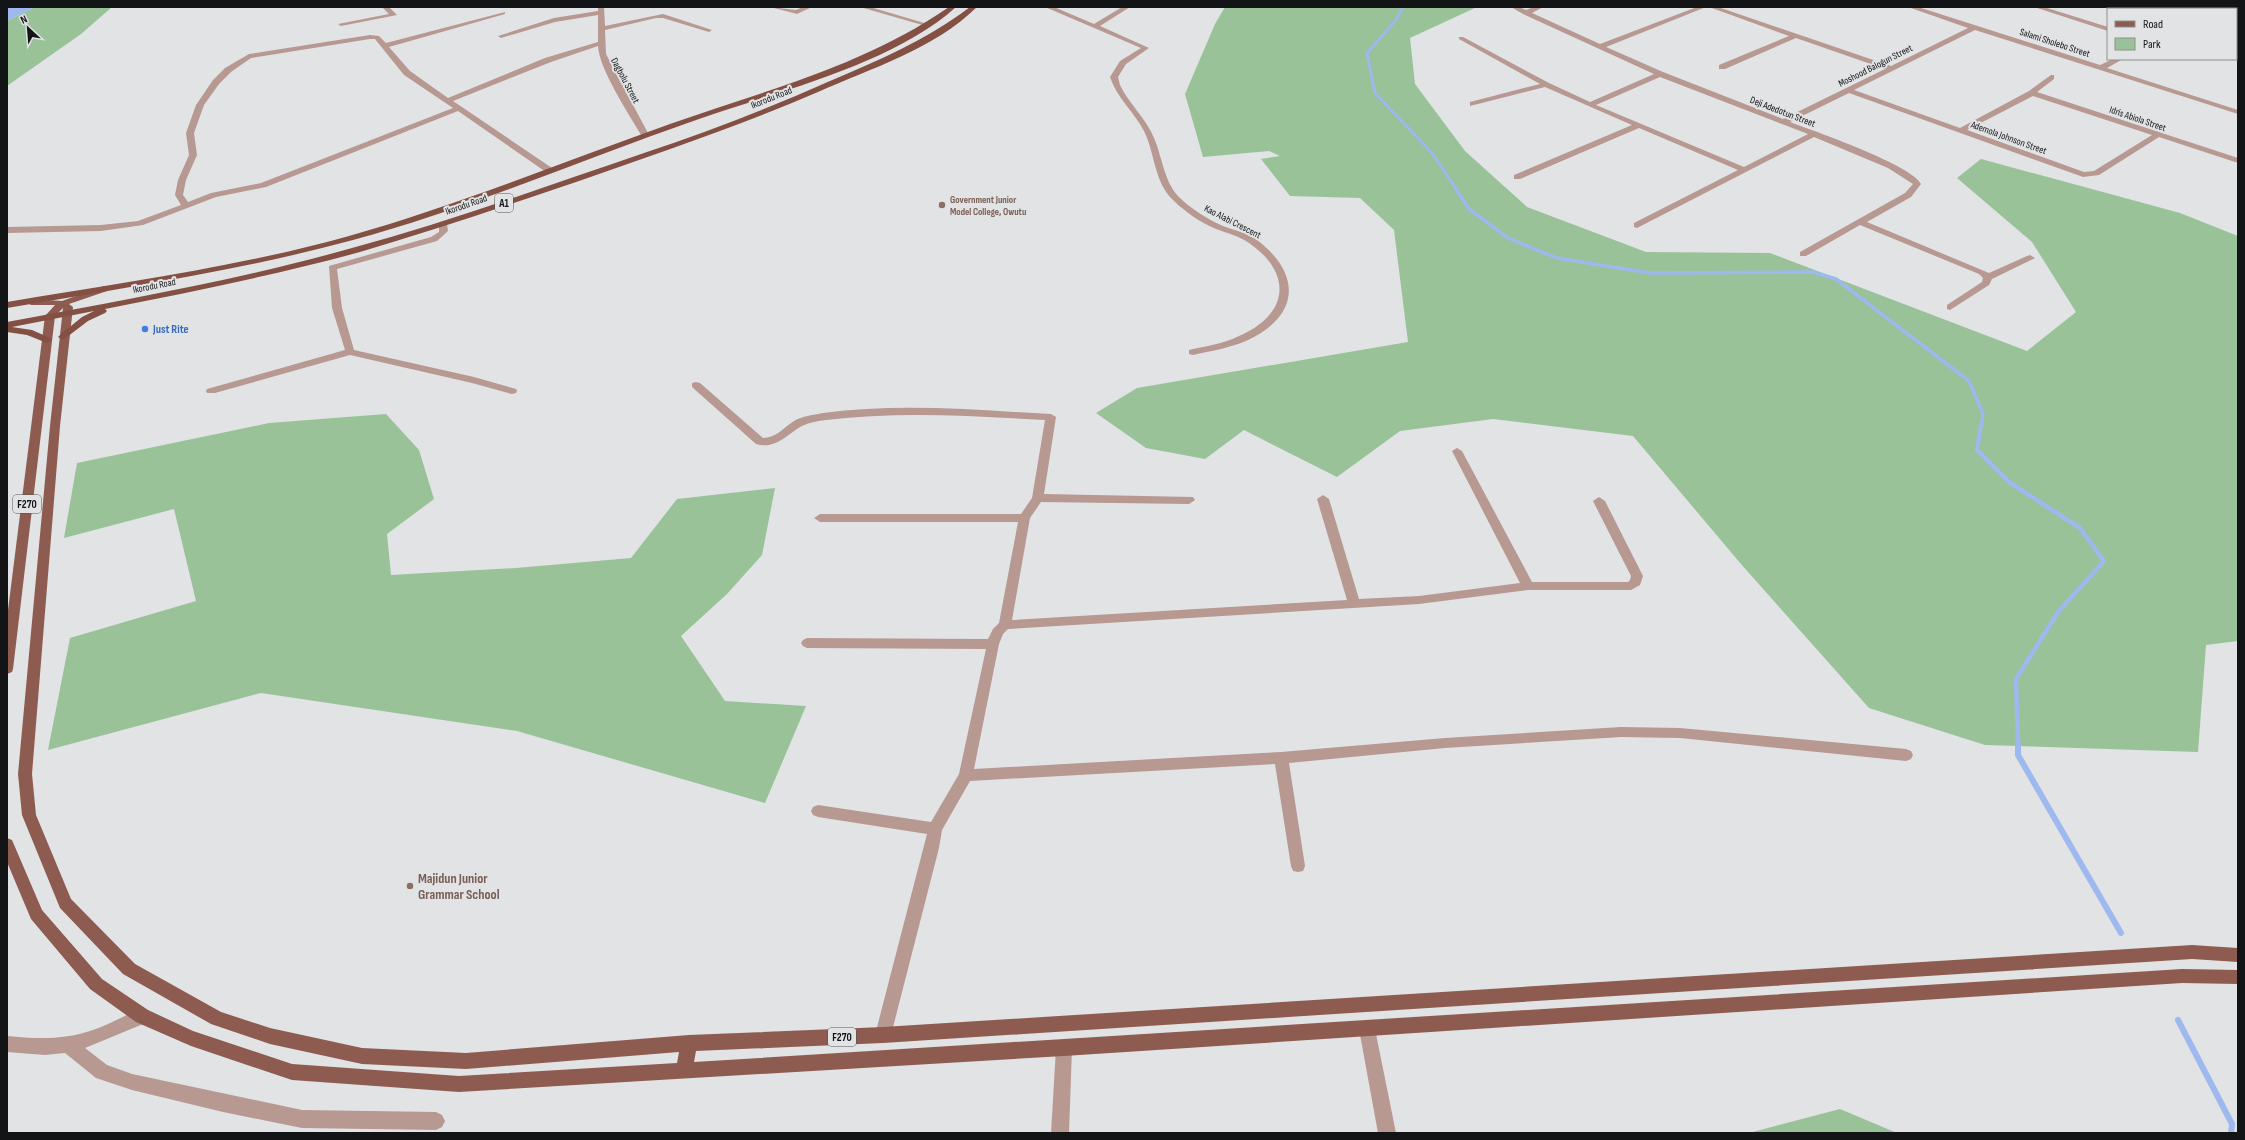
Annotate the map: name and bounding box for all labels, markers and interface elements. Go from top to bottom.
north arrow [8,8,48,48]
legend [2107,8,2237,60]
text: N [18,12,29,27]
text: Road [2143,17,2163,32]
street label: Salami Sholebo Street [2018,26,2091,60]
text: Park [2143,37,2161,52]
street label: Moshood Balogun Street [1836,42,1914,90]
street label: Dagbolu Street [608,56,642,105]
street label: Ikorodu Road [749,84,794,112]
street label: Deji Adedotun Street [1748,94,1817,130]
street label: Idris Abiola Street [2108,104,2168,134]
street label: Ademola Johnson Street [1968,118,2048,157]
street label: Ikorodu Road [444,192,489,218]
road number: A1 [495,194,513,212]
place label: Government Junior Model College, Owutu [950,194,1026,218]
marker: Government Junior Model College, Owutu [937,200,947,210]
street label: Kao Alabi Crescent [1202,202,1263,241]
street label: Ikorodu Road [132,276,177,296]
place label: Just Rite [152,322,189,337]
marker: Just Rite [140,324,150,334]
road number: F270 [13,495,41,513]
place label: Majidun Junior Grammar School [418,870,500,903]
marker: Majidun Junior Grammar School [405,881,415,891]
road number: F270 [828,1028,856,1046]

